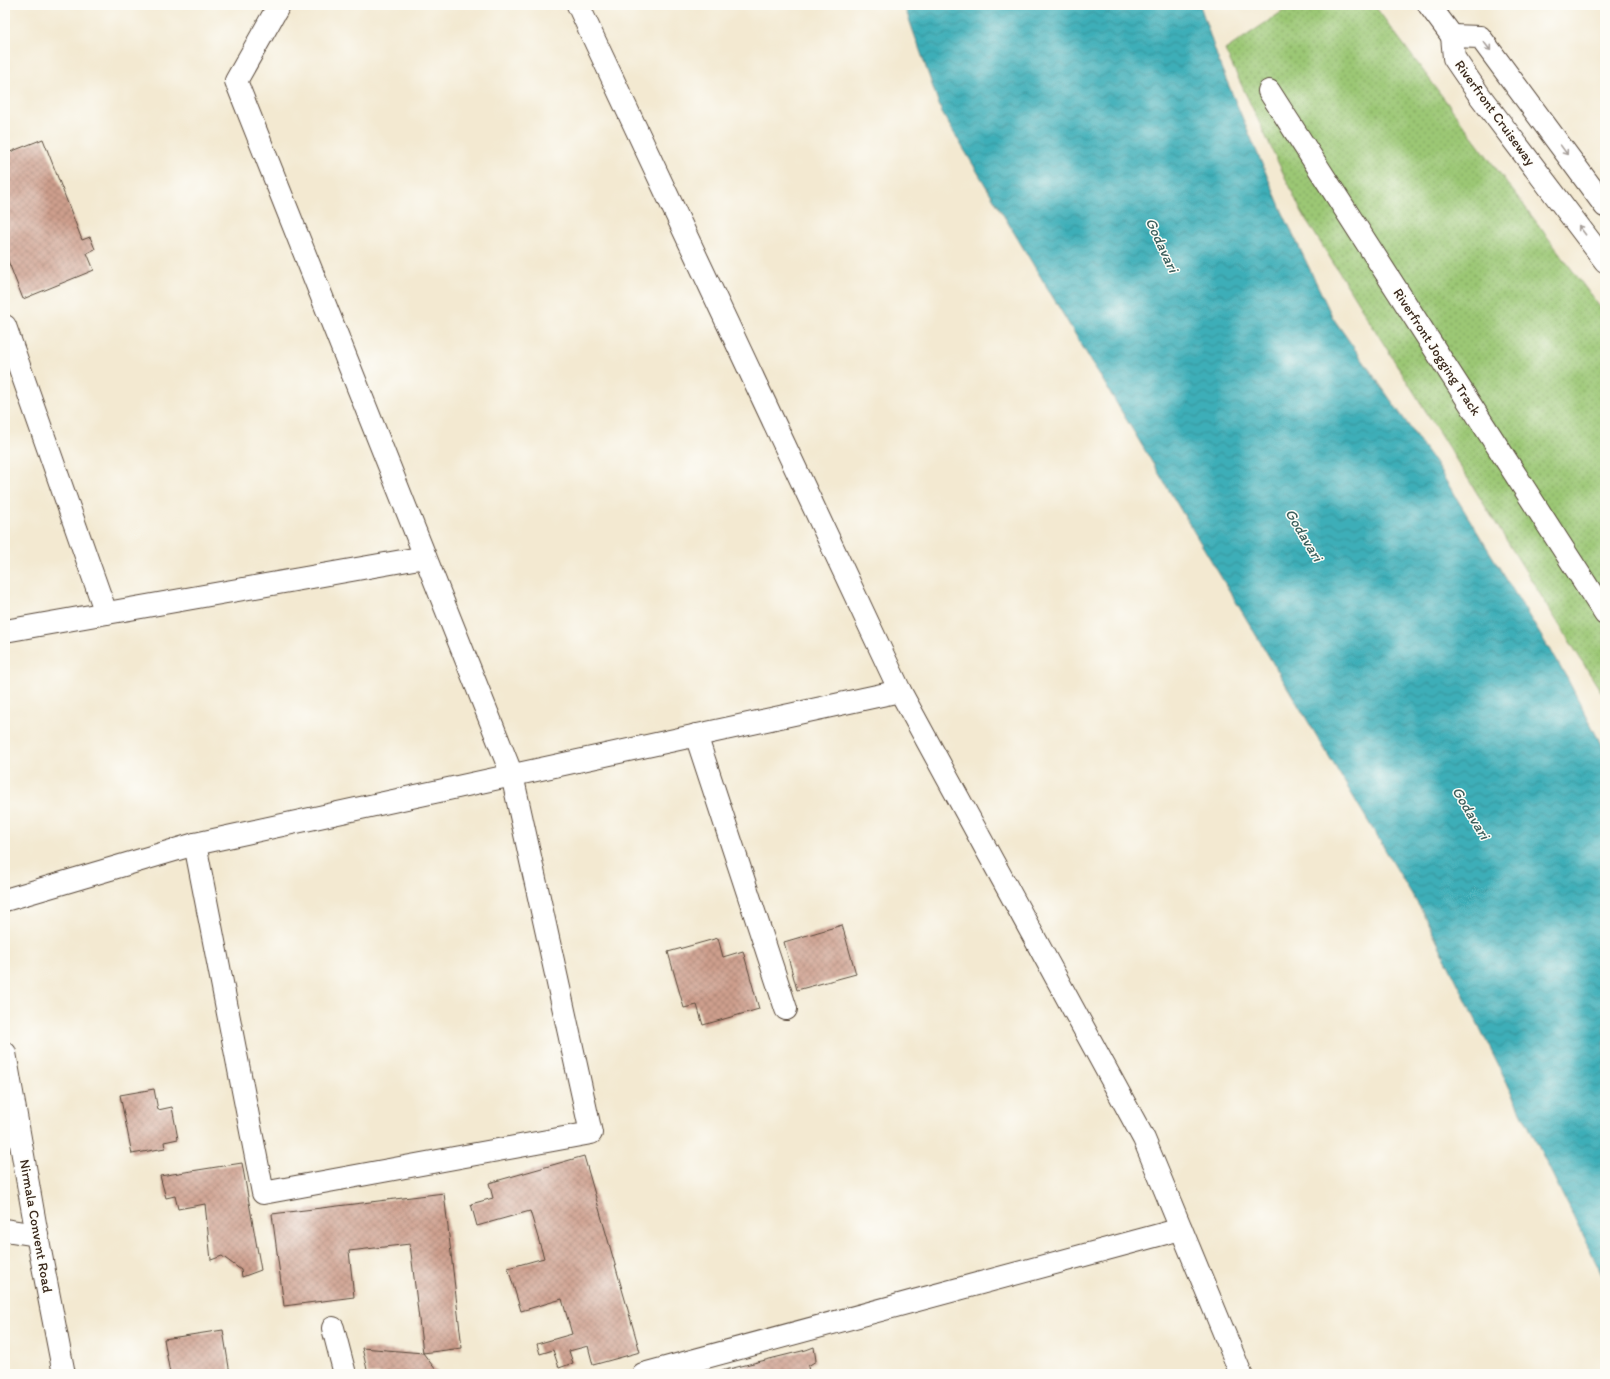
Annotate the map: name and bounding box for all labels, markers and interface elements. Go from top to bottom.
one-way arrow [1483,40,1491,51]
street label: Riverfront Cruiseway [1451,57,1539,169]
one-way arrow [1560,145,1569,156]
water label: Godavari [1142,215,1183,277]
one-way arrow [1578,224,1586,235]
street label: Riverfront Jogging Track [1389,285,1485,419]
water label: Godavari [1281,505,1328,566]
water label: Godavari [1448,783,1495,844]
street label: Nirmala Convent Road [16,1158,56,1294]

